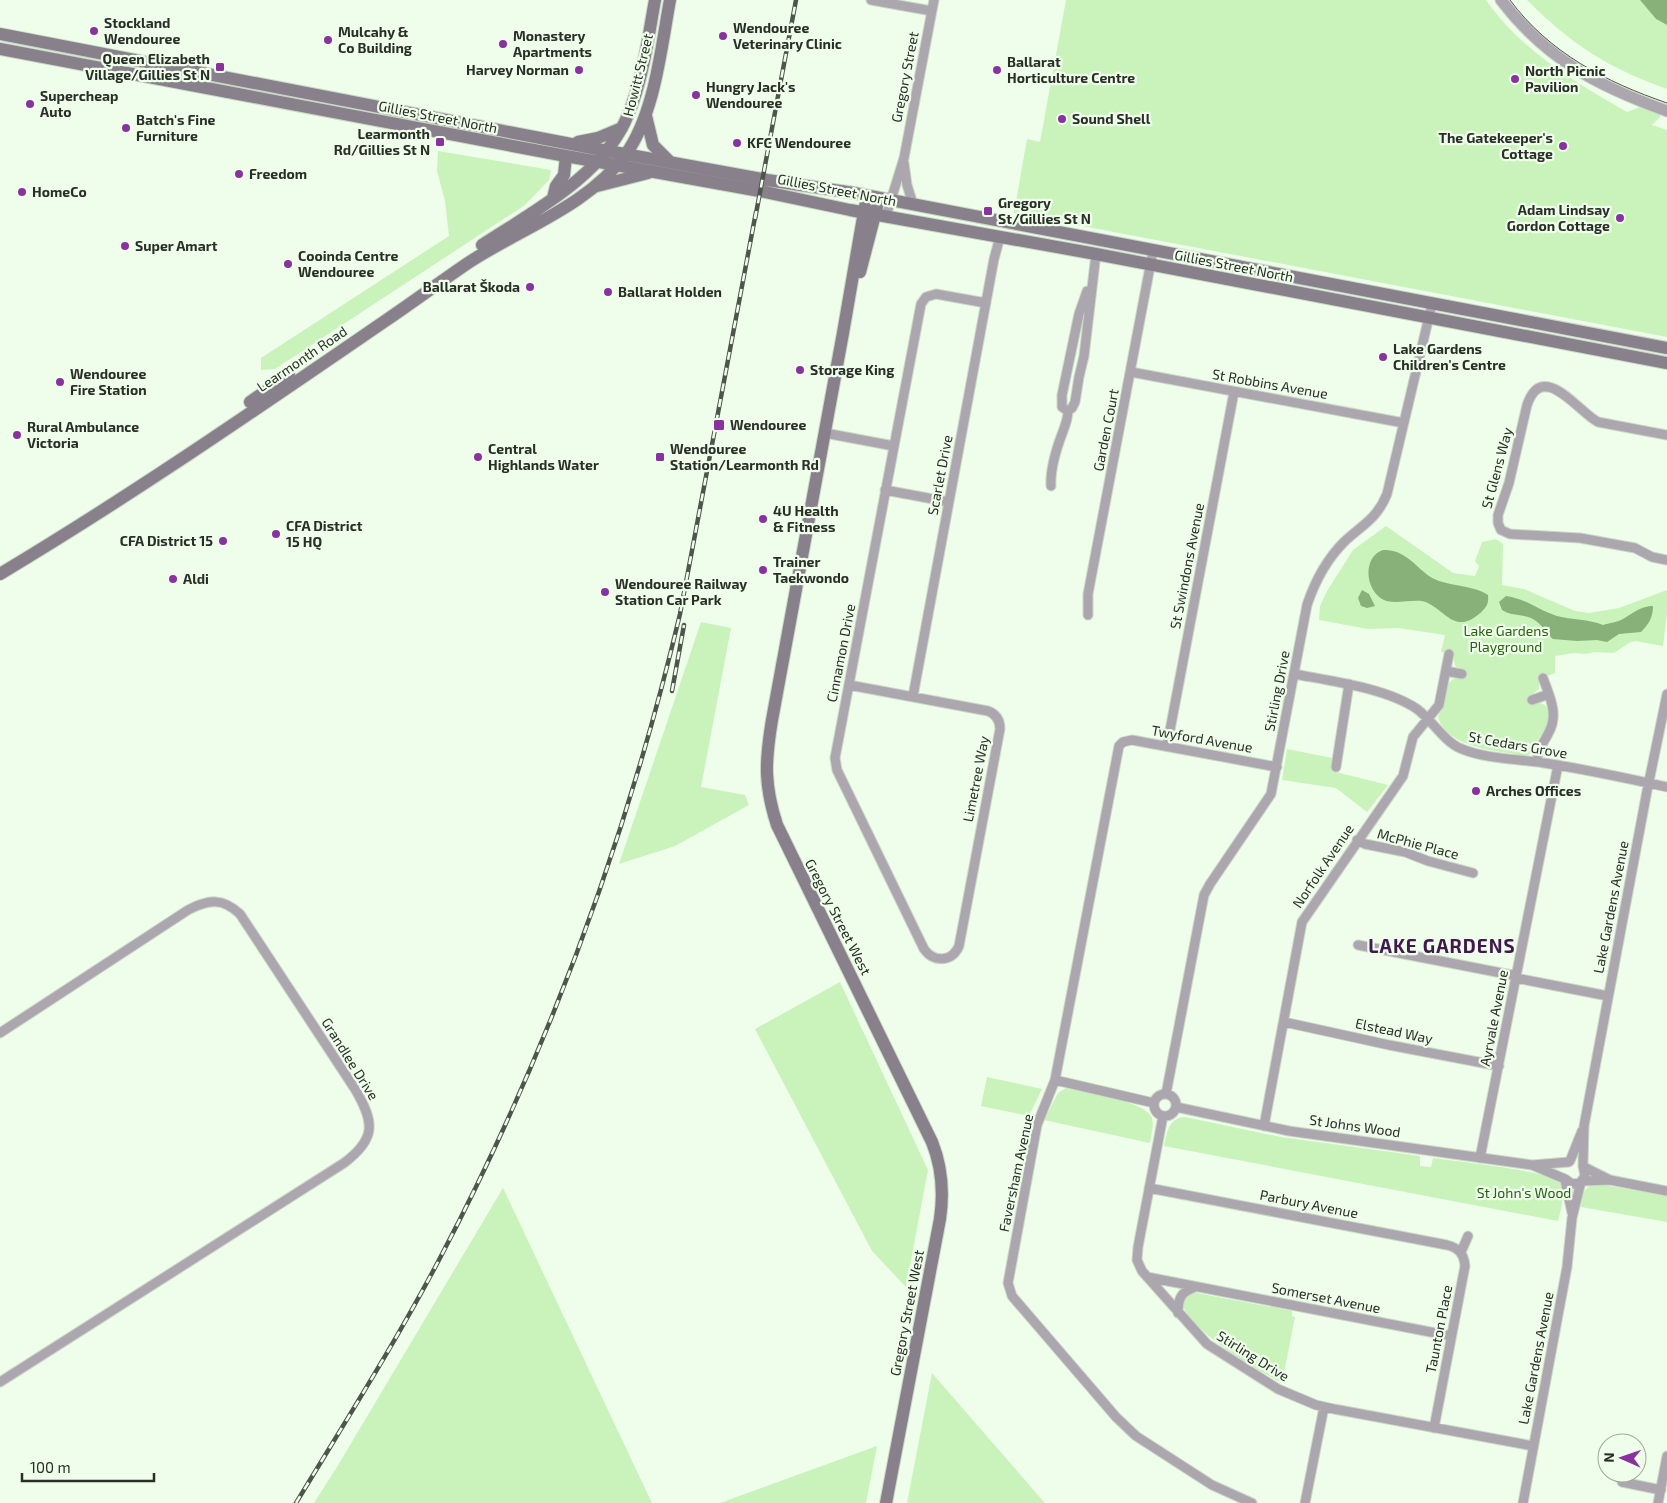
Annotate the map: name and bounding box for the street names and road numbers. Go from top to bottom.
street label: Gregory Street [887,30,922,124]
street label: Howitt Street [619,32,656,118]
street label: Gillies Street North [377,97,499,136]
street label: Gillies Street North [776,170,898,209]
street label: Gillies Street North [1173,246,1295,285]
street label: Learmonth Road [253,322,350,395]
street label: St Robbins Avenue [1211,365,1329,402]
street label: Garden Court [1089,387,1122,473]
street label: St Glens Way [1478,425,1516,510]
street label: Scarlet Drive [923,433,956,516]
street label: St Swindons Avenue [1166,501,1207,630]
street label: Cinnamon Drive [823,602,858,704]
street label: Stirling Drive [1260,649,1293,733]
street label: Twyford Avenue [1150,721,1254,756]
street label: St Cedars Grove [1467,727,1569,762]
street label: Limetree Way [959,734,992,823]
street label: Norfolk Avenue [1288,821,1357,911]
street label: McPhie Place [1375,824,1461,863]
street label: Lake Gardens Avenue [1589,839,1632,975]
street label: Gregory Street West [802,856,875,978]
street label: Ayrvale Avenue [1476,968,1511,1068]
street label: Grandlee Drive [318,1014,382,1103]
street label: Elstead Way [1354,1014,1435,1047]
street label: St Johns Wood [1308,1111,1402,1140]
street label: Faversham Avenue [995,1112,1036,1233]
street label: Parbury Avenue [1258,1186,1360,1221]
street label: Gregory Street West [886,1248,927,1377]
street label: Somerset Avenue [1270,1279,1382,1316]
street label: Taunton Place [1422,1283,1455,1374]
street label: Lake Gardens Avenue [1514,1290,1557,1426]
street label: Stirling Drive [1214,1327,1293,1385]

